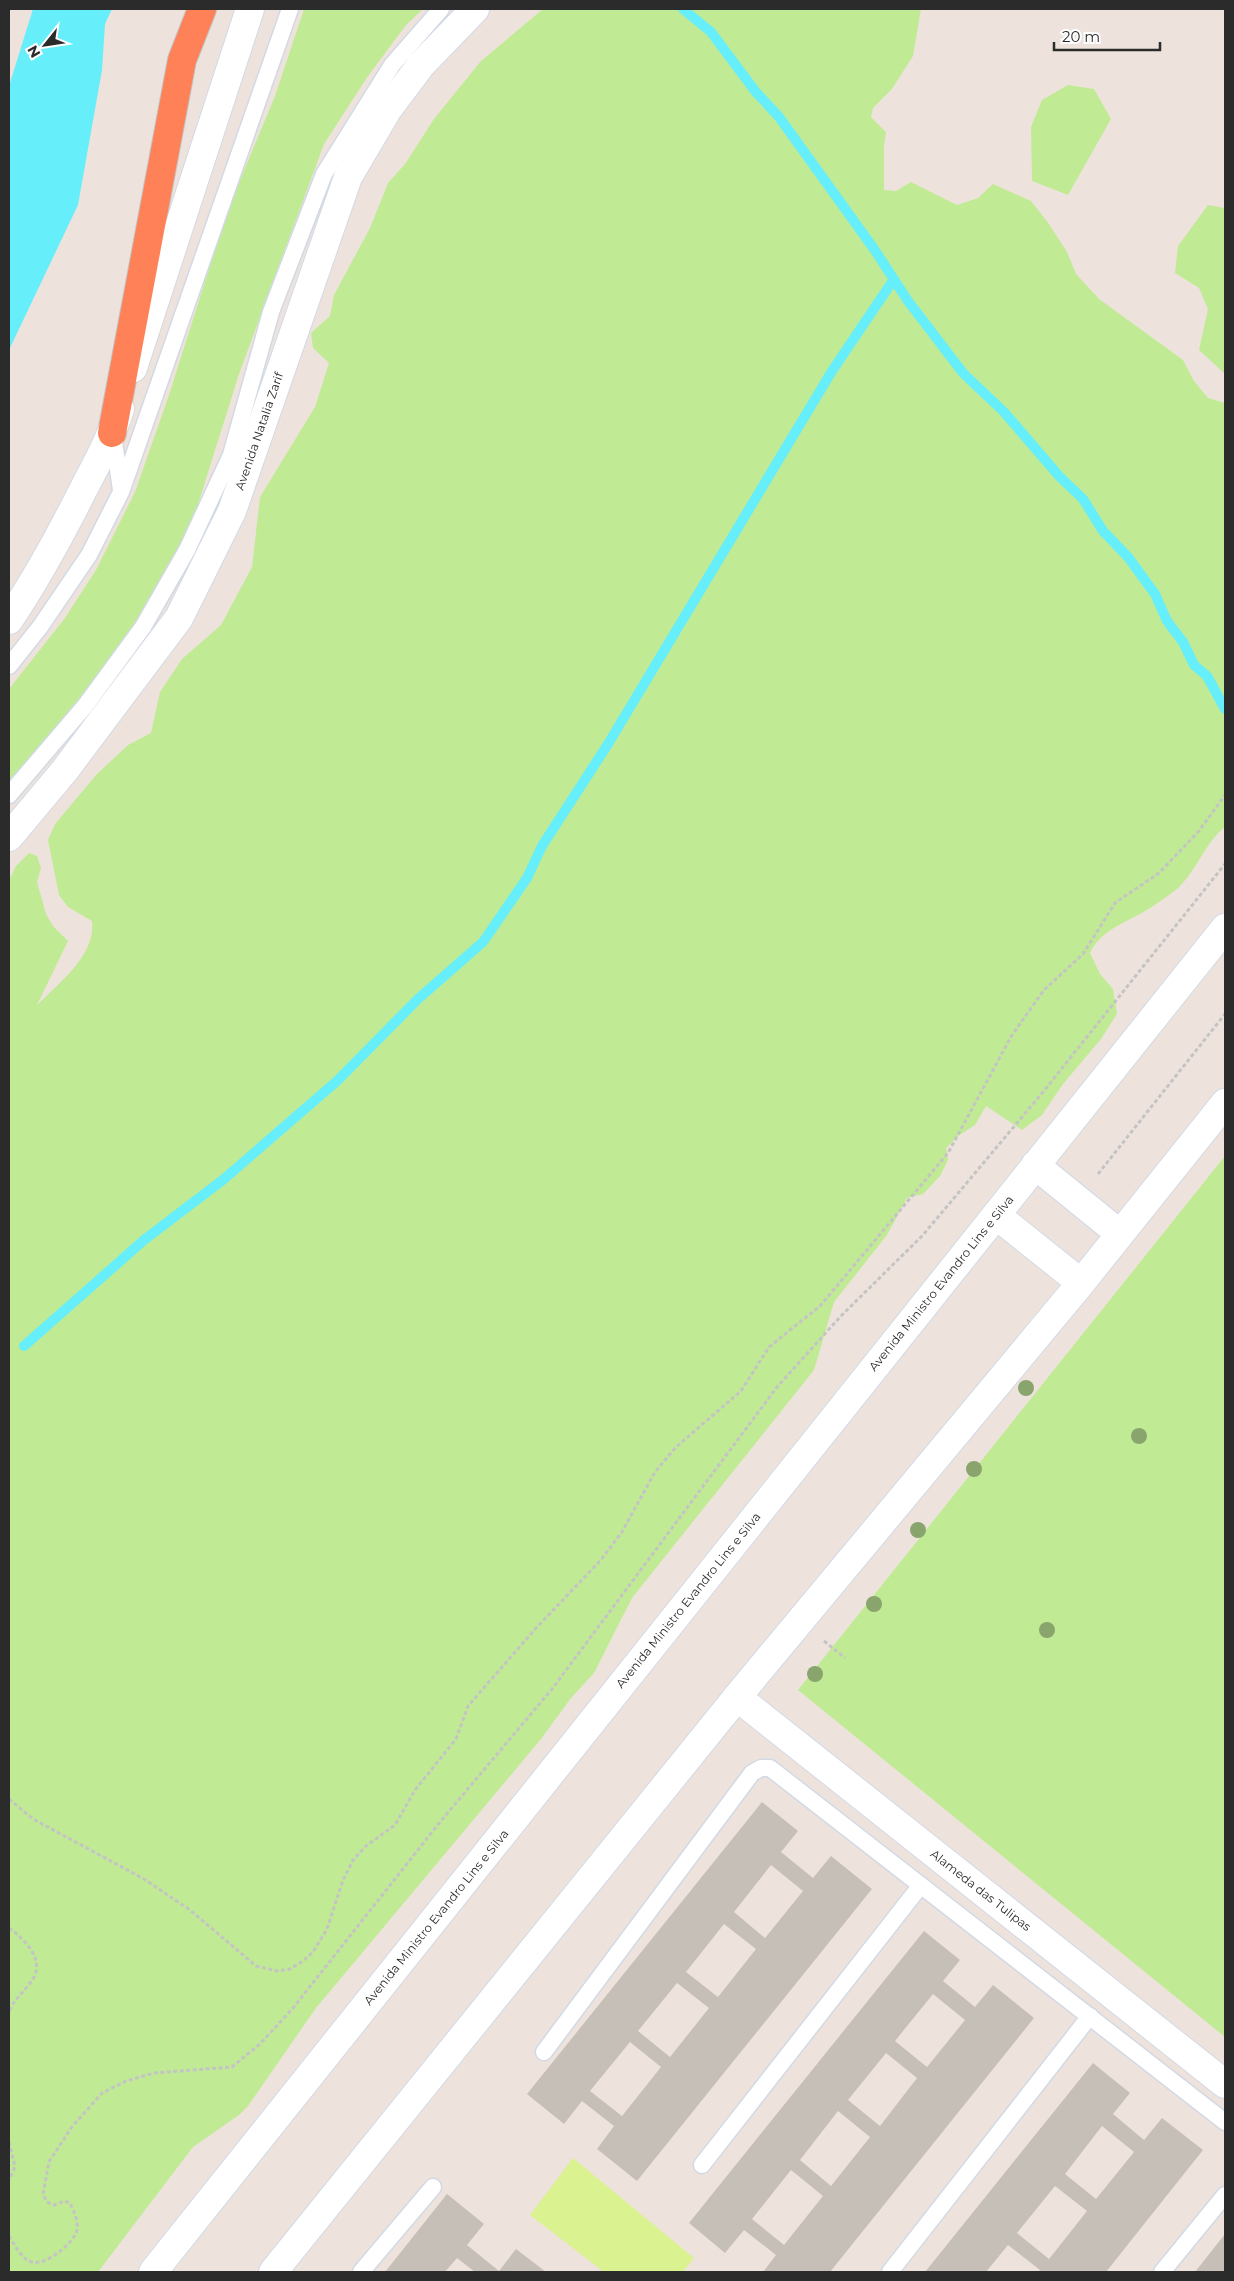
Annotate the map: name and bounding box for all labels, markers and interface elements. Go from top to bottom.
north arrow [20,20,70,70]
scale bar [1054,20,1160,52]
text: 20 m [1062,27,1100,46]
text: N [23,42,44,61]
street label: Avenida Natalia Zarif [232,369,287,492]
street label: Avenida Ministro Evandro Lins e Silva [865,1192,1017,1374]
street label: Avenida Ministro Evandro Lins e Silva [612,1509,764,1691]
street label: Avenida Ministro Evandro Lins e Silva [360,1826,512,2008]
street label: Alameda das Tulipas [928,1846,1034,1934]

